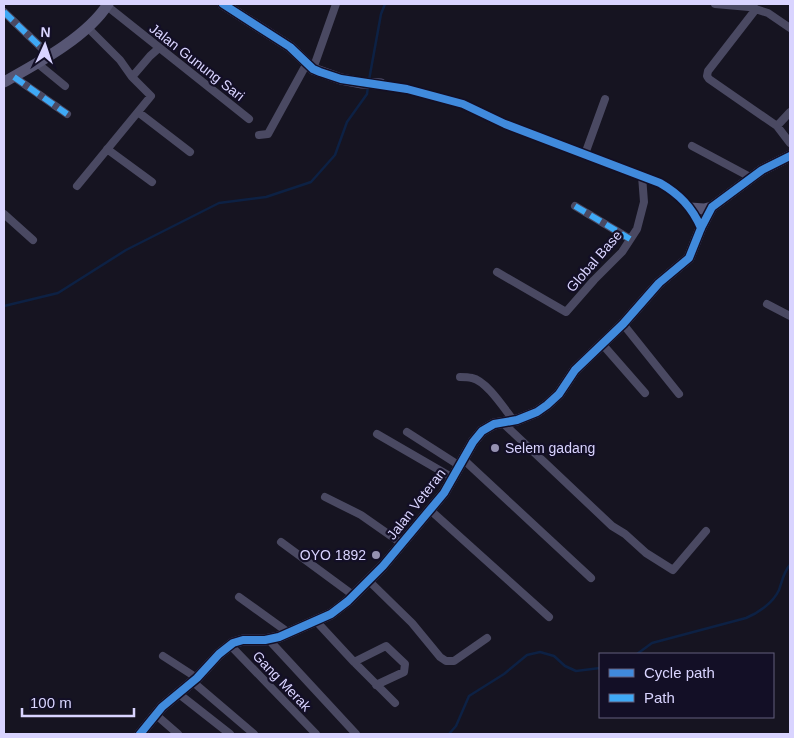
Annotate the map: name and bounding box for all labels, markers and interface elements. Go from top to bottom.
north arrow [20,20,70,70]
street label: Jalan Gunung Sari [146,20,248,104]
text: N [40,24,51,40]
street label: Global Base [563,227,625,295]
place label: Selem gadang [505,440,595,456]
marker: Selem gadang [489,442,501,454]
street label: Jalan Veteran [383,465,449,543]
place label: OYO 1892 [300,547,366,563]
marker: OYO 1892 [370,549,382,561]
street label: Gang Merak [249,648,315,715]
legend [599,653,774,718]
text: Cycle path [644,664,715,681]
scale bar [22,686,135,718]
text: Path [644,689,675,706]
text: 100 m [30,694,72,711]

